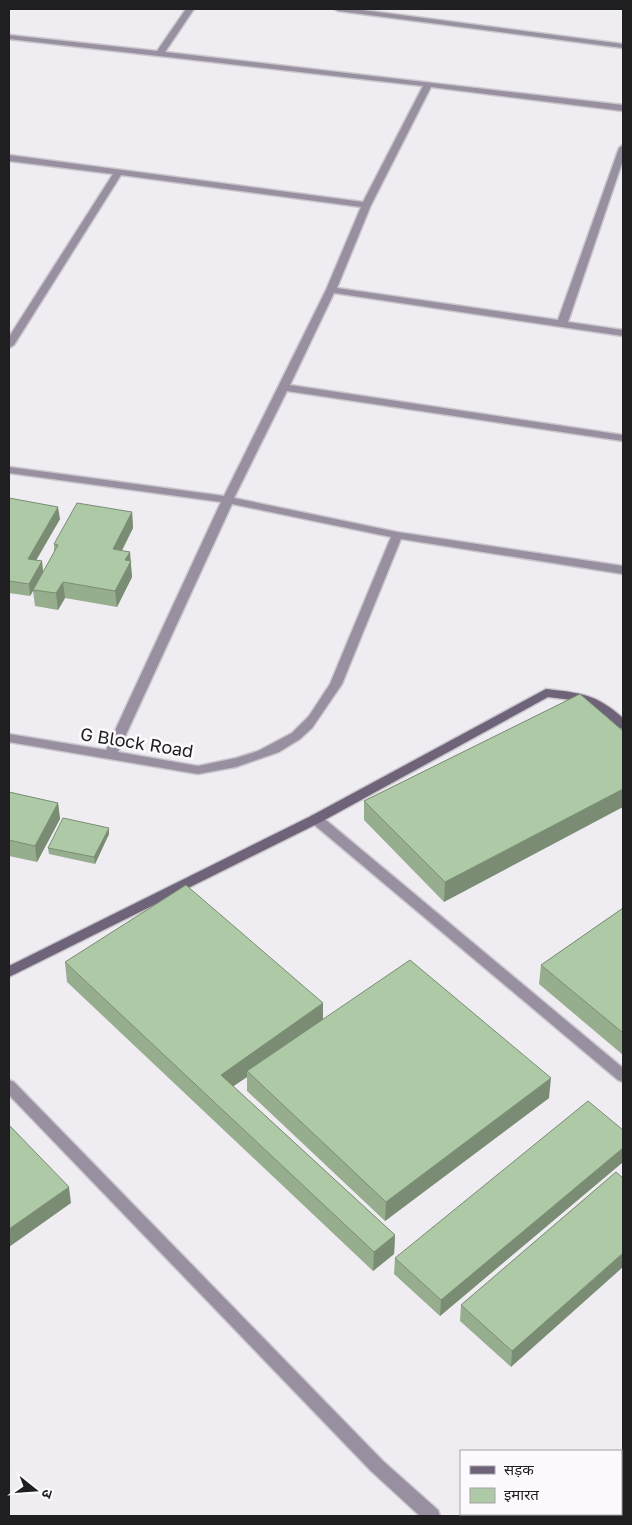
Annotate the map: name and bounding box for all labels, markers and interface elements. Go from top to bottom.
street label: G Block Road [79,722,195,762]
legend [460,1450,622,1515]
text: सड़क [504,1460,534,1478]
north arrow [10,1465,60,1515]
text: इमारत [504,1485,539,1503]
text: उ [38,1488,57,1501]

